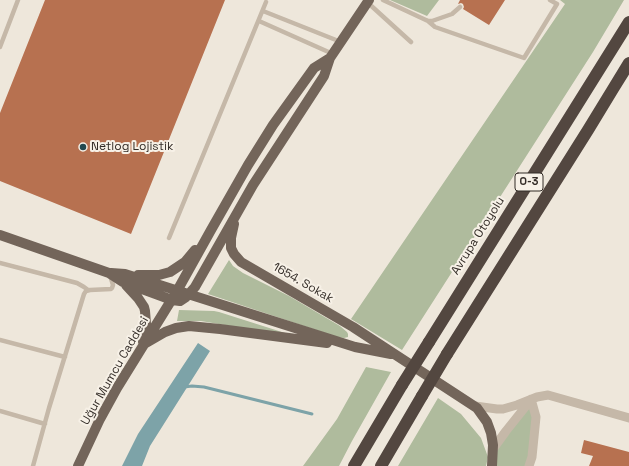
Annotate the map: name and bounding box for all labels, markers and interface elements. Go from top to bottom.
place label: Netlog Lojistik [91,140,173,154]
marker: Netlog Lojistik [78,142,88,152]
road number: O-3 [515,173,543,191]
street label: Avrupa Otoyolu [448,194,508,278]
street label: 1654. Sokak [270,260,336,306]
street label: Uğur Mumcu Caddesi [78,314,152,428]

